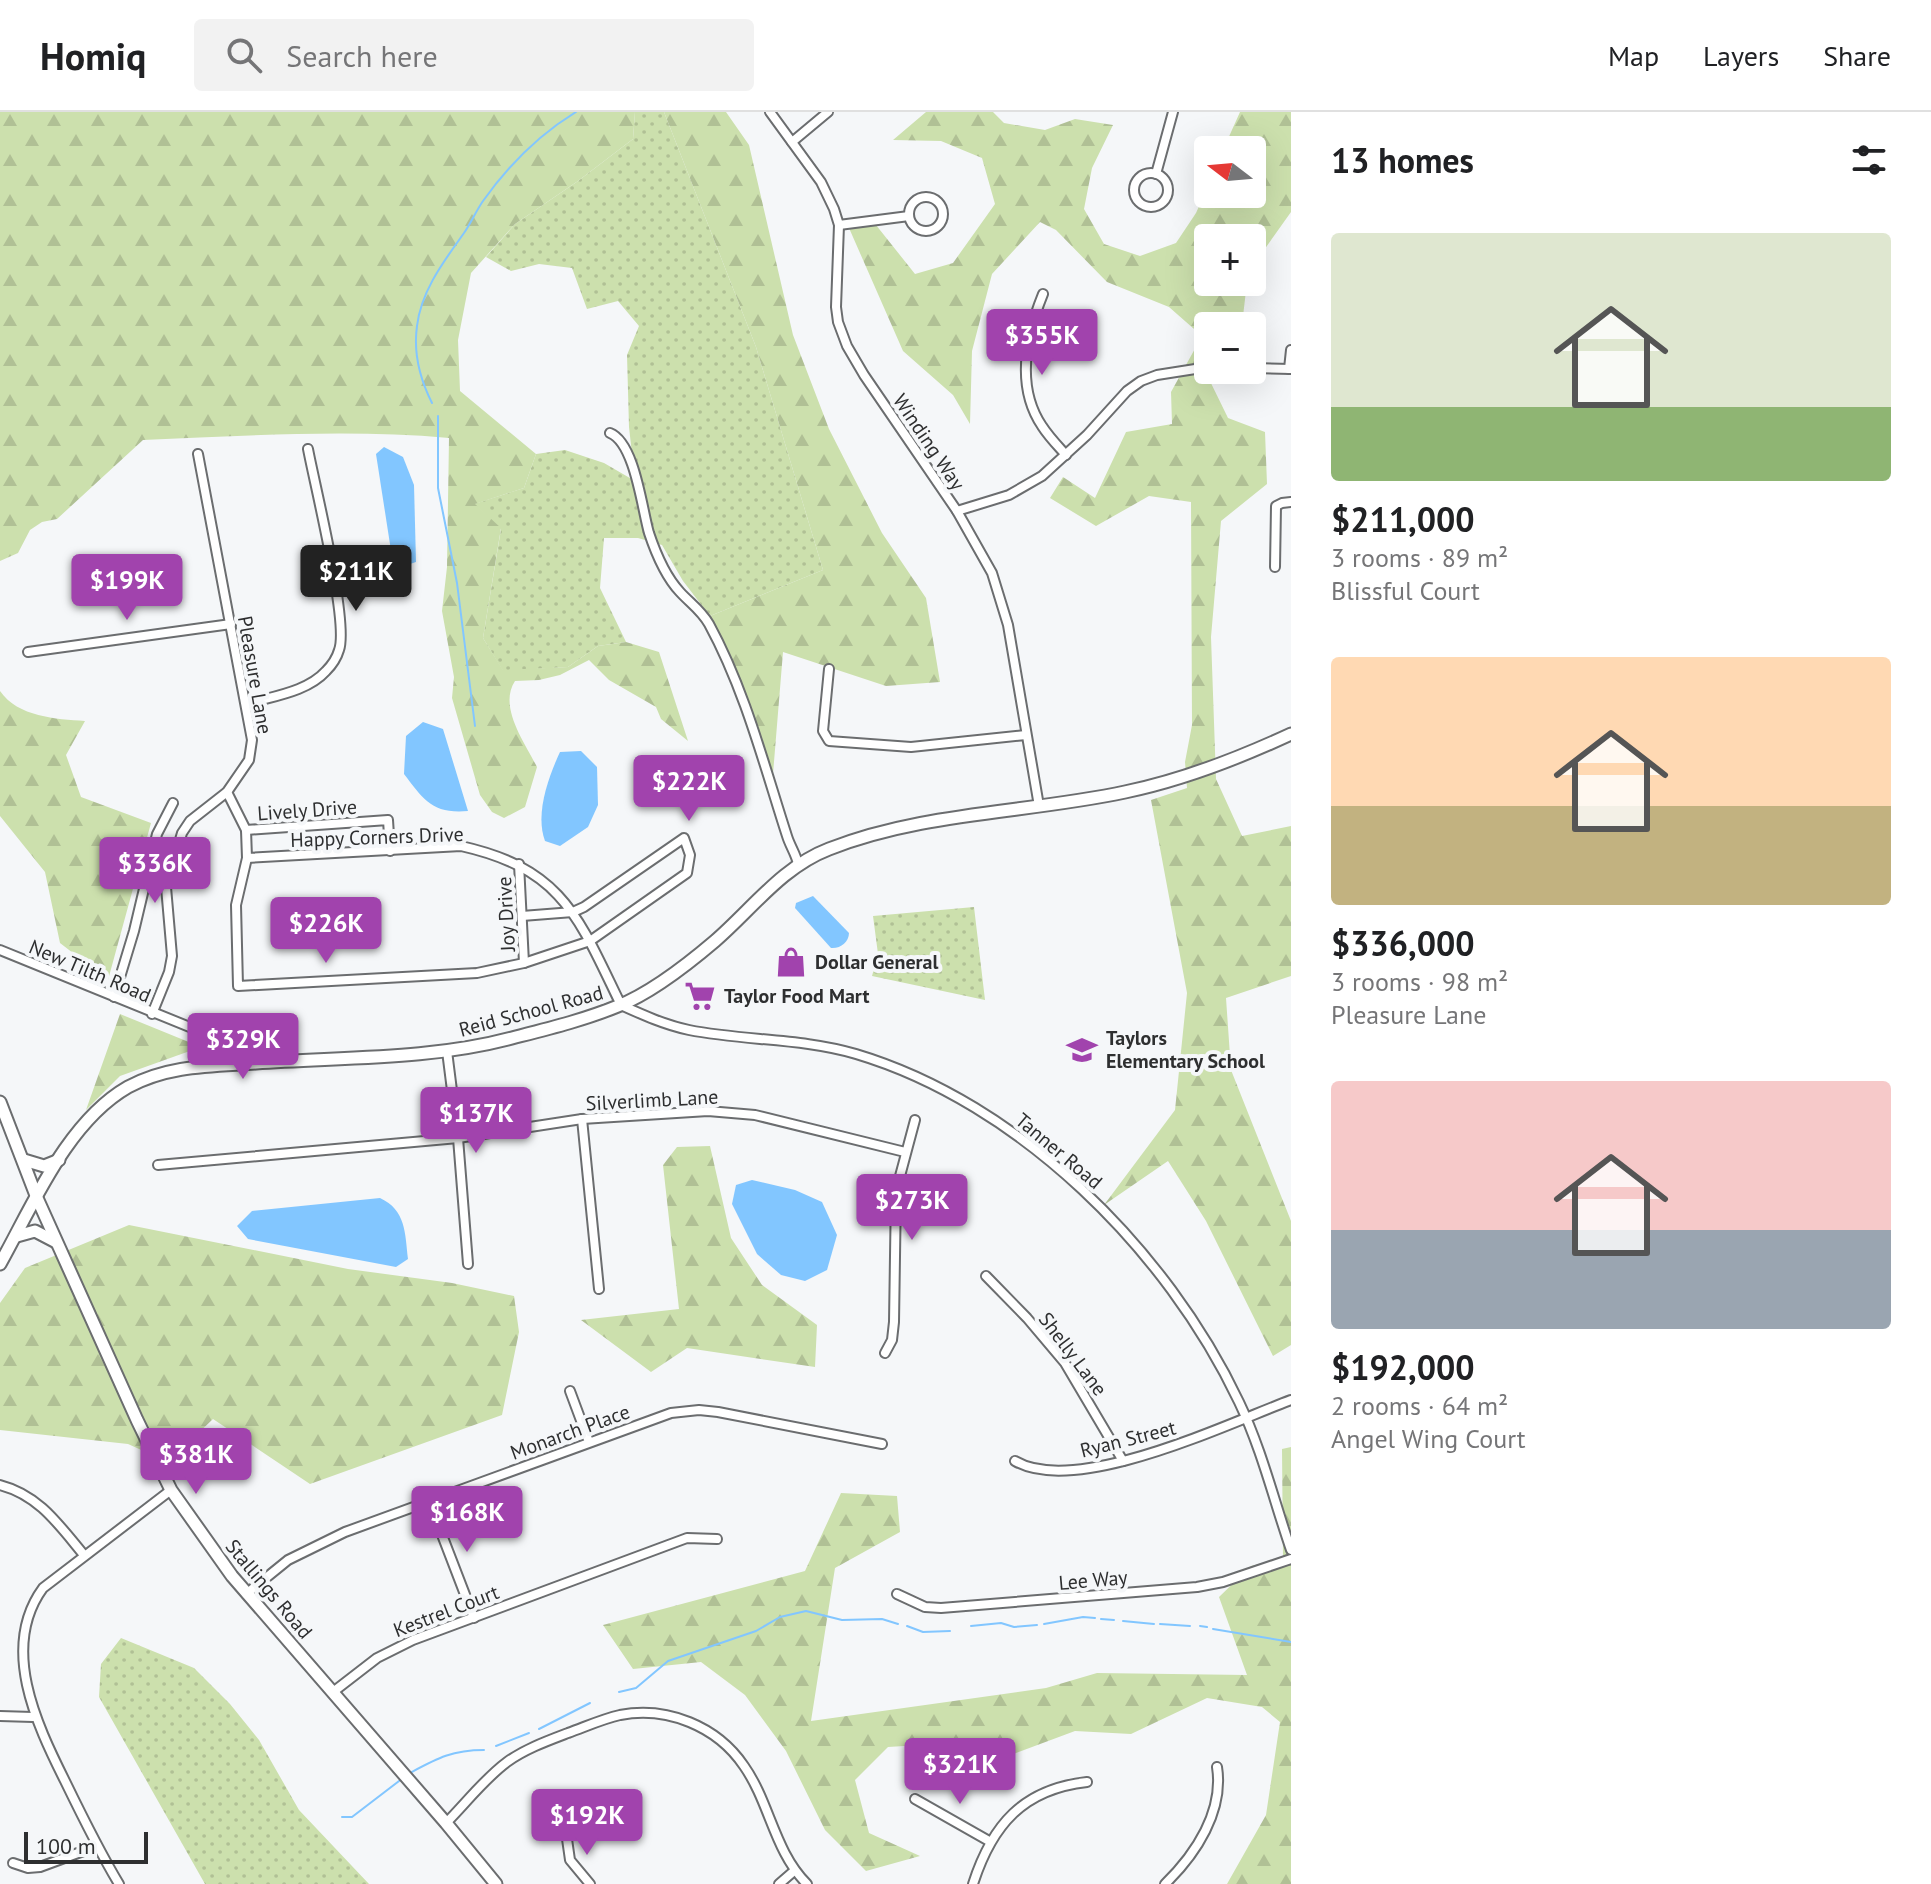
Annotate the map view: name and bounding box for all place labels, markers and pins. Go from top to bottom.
pin: $355K [986,309,1098,377]
pin: $211K [300,545,412,613]
pin: $199K [71,554,183,622]
pin: $222K [633,755,745,823]
pin: $336K [99,837,211,905]
pin: $226K [270,897,382,965]
shop icon: Dollar General [774,945,808,979]
place label: Dollar General [815,949,939,975]
supermarket icon: Taylor Food Mart [683,979,717,1013]
place label: Taylor Food Mart [724,983,869,1009]
pin: $329K [187,1013,299,1081]
place label: Taylors Elementary School [1106,1025,1265,1074]
school or university icon: Taylors Elementary School [1065,1033,1099,1067]
pin: $137K [420,1087,532,1155]
pin: $273K [856,1174,968,1242]
pin: $381K [140,1428,252,1496]
pin: $168K [411,1486,523,1554]
pin: $321K [904,1738,1016,1806]
pin: $192K [531,1789,643,1857]

